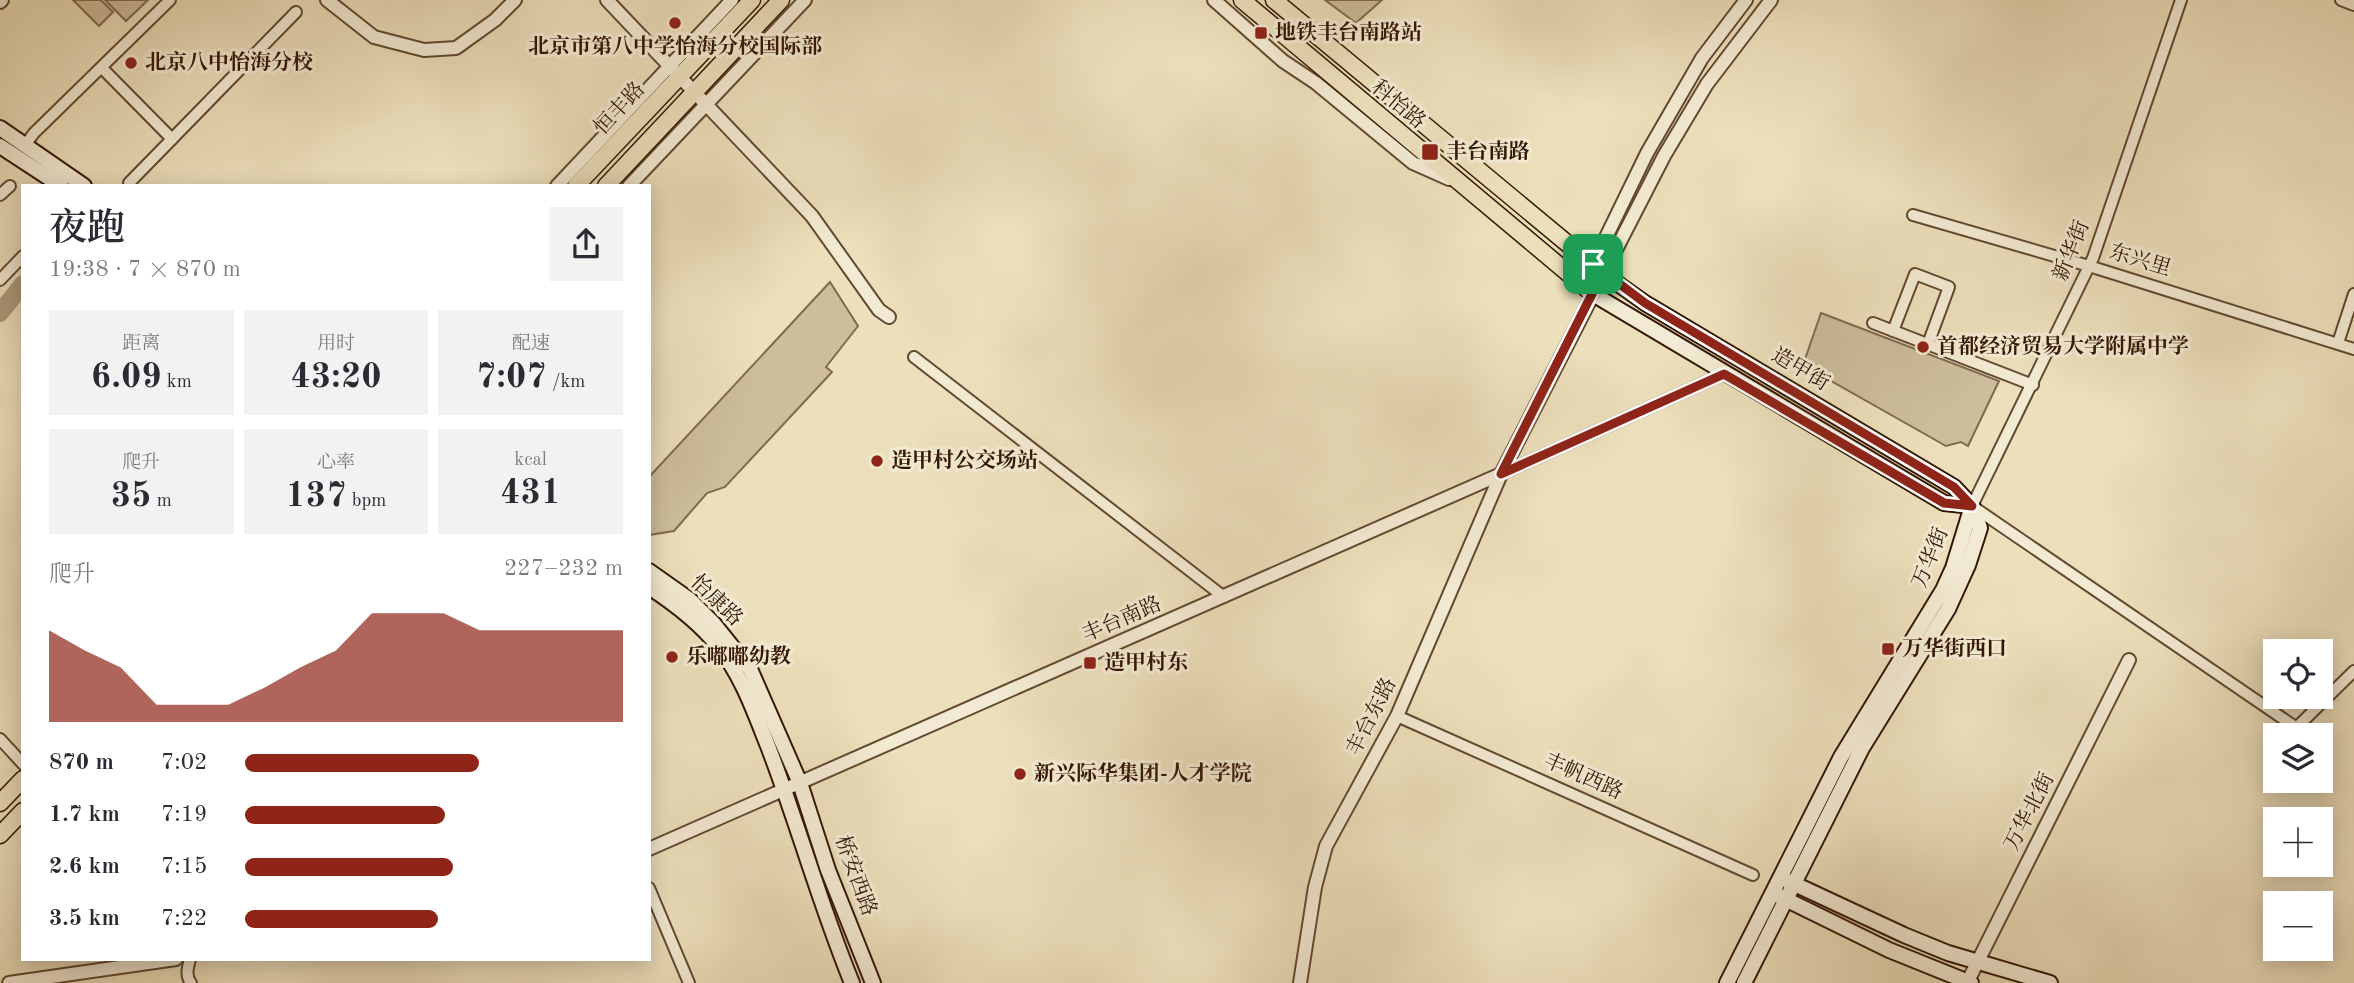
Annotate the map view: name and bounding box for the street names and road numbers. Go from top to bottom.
street label: 科怡路 [1367,75,1430,133]
street label: 恒丰路 [589,77,649,139]
street label: 新华街 [2049,217,2094,284]
street label: 东兴里 [2107,240,2174,280]
street label: 造甲街 [1768,343,1833,395]
street label: 万华街 [1908,524,1953,591]
street label: 怡康路 [686,570,747,630]
street label: 丰台南路 [1078,592,1165,646]
street label: 丰台东路 [1342,674,1400,759]
street label: 丰帆西路 [1540,748,1626,804]
street label: 万华北街 [2000,769,2058,854]
street label: 桥安西路 [831,832,881,919]

